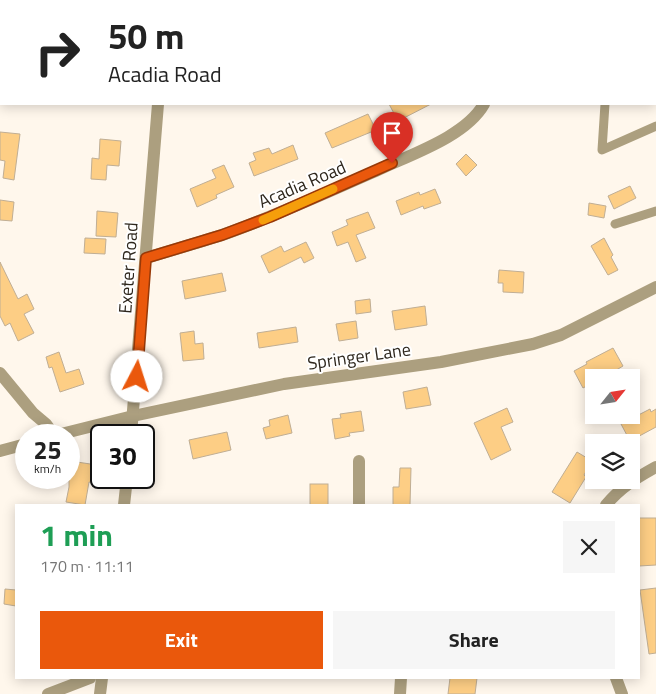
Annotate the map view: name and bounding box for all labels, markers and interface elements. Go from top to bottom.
text: 50 m [108,9,184,63]
icon: right [25,20,90,85]
text: Acadia Road [108,57,222,91]
pin [371,112,413,163]
icon: arrive [378,119,406,147]
street label: Acadia Road [254,153,350,215]
street label: Exeter Road [111,221,145,315]
street label: Springer Lane [306,335,412,377]
position arrow [110,350,162,402]
north arrow [585,369,640,424]
map controls [585,369,640,489]
speed limit sign: 30 [90,424,155,489]
text: 25 [33,431,62,469]
button: layers [585,434,640,489]
text: km/h [34,459,61,478]
text: 1 min [40,512,113,558]
button: close [563,521,615,573]
text: 170 m · 11:11 [40,554,134,578]
button: Exit [40,611,323,669]
button: Share [333,611,615,669]

